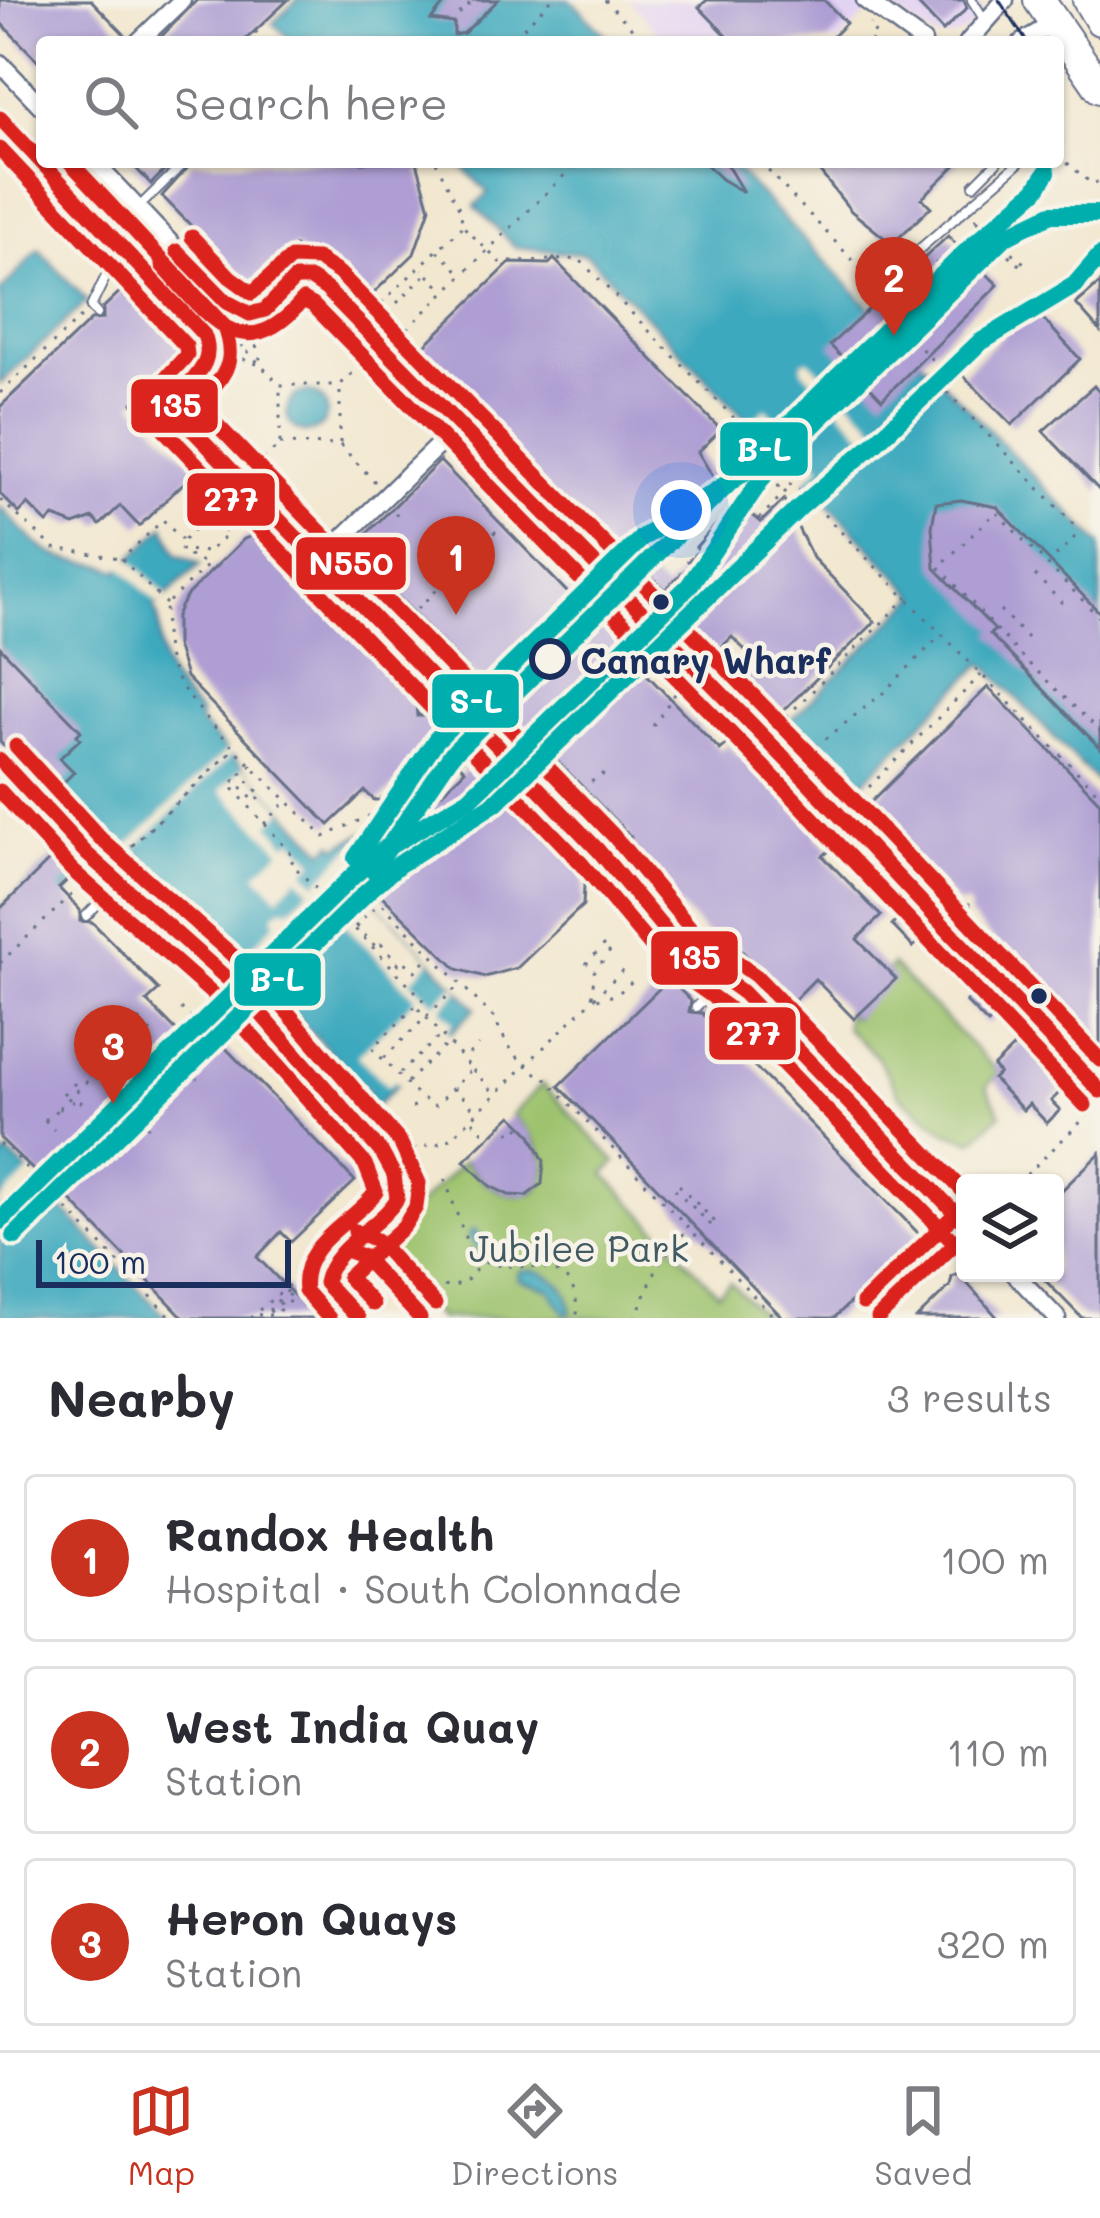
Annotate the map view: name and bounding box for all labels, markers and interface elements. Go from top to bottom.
search box [36,36,1064,168]
icon: search [78,69,144,135]
text: Search here [174,73,448,131]
pin: 2 [855,237,933,336]
line badge: 135 [129,377,220,435]
text: 135 [148,382,202,425]
line badge: B-L [718,420,810,478]
text: B-L [736,426,792,469]
line badge: 277 [185,471,277,528]
text: 277 [203,476,259,519]
your location [651,480,711,540]
pin: 1 [417,516,495,615]
line badge: N550 [294,535,408,592]
text: N550 [309,540,393,583]
unlabelled marker [650,591,672,613]
place label: Canary Wharf [580,636,831,684]
marker: Canary Wharf [531,640,569,678]
line badge: S-L [430,672,521,730]
text: S-L [449,678,503,721]
line badge: 135 [649,929,740,987]
text: 135 [667,934,721,977]
line badge: B-L [232,951,323,1008]
text: B-L [249,956,305,999]
unlabelled marker [1028,985,1050,1007]
pin: 3 [74,1005,152,1104]
line badge: 277 [707,1005,798,1062]
text: 277 [725,1010,781,1053]
map controls [956,1174,1064,1282]
button: layers [956,1174,1064,1282]
park label: Jubilee Park [469,1224,689,1271]
scale bar [36,1234,291,1287]
text: 100 m [54,1239,146,1282]
text: Nearby [48,1363,235,1430]
text: 3 results [887,1371,1052,1422]
text: Randox Health [165,1504,494,1562]
text: 1 [81,1533,99,1584]
text: 100 m [940,1533,1049,1584]
text: Hospital · South Colonnade [165,1562,682,1613]
text: West India Quay [165,1696,539,1754]
text: 2 [79,1725,101,1776]
text: 110 m [947,1725,1049,1776]
text: Station [165,1754,302,1805]
text: Heron Quays [165,1888,457,1946]
text: 3 [78,1917,102,1968]
text: 320 m [937,1917,1049,1968]
text: Station [165,1946,302,1997]
tab: Map [128,2078,195,2193]
tab: Directions [451,2078,618,2193]
tab: Saved [874,2078,972,2193]

